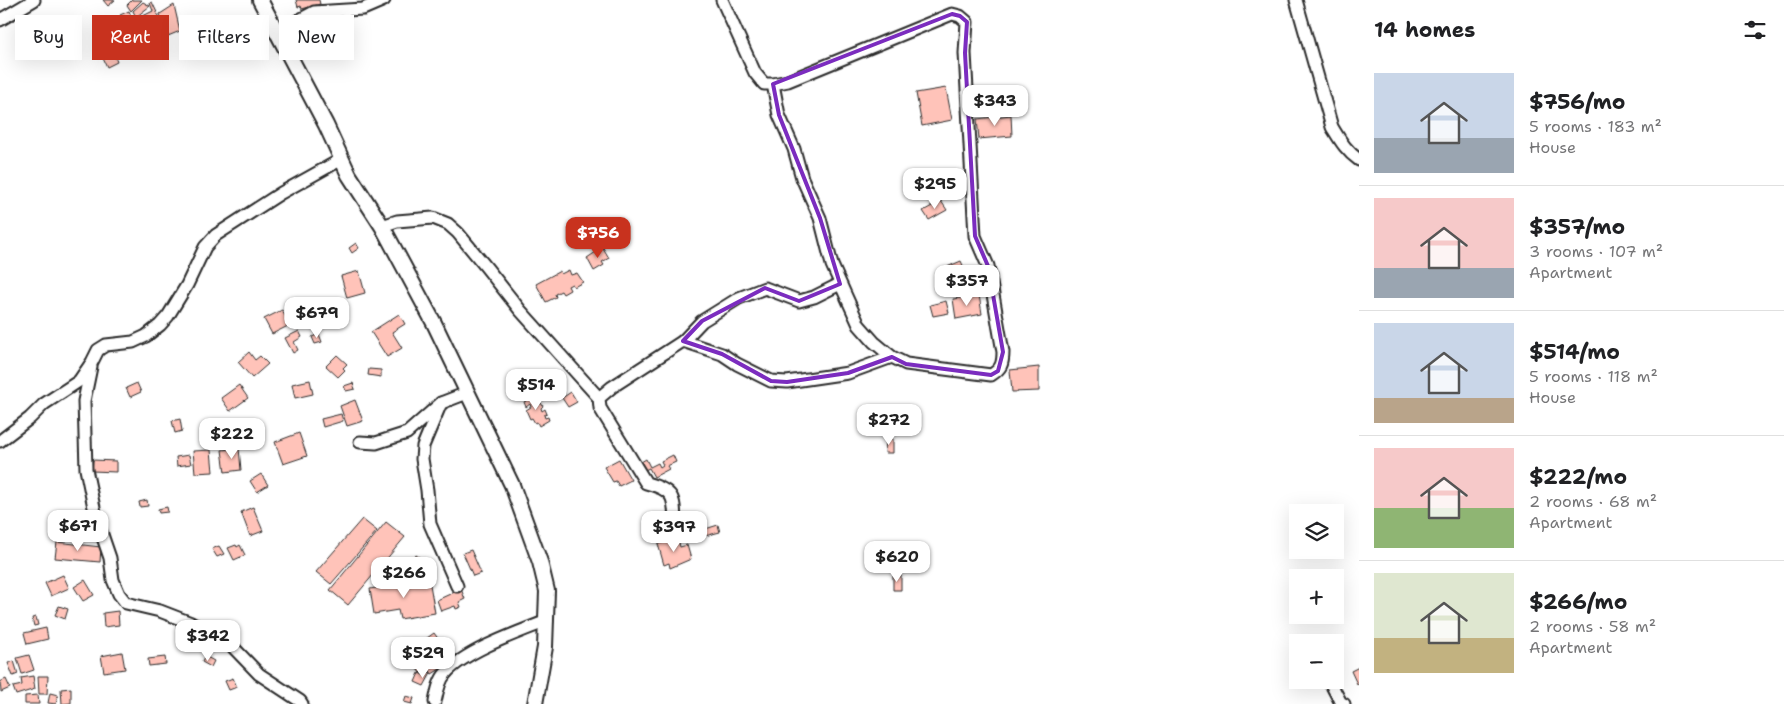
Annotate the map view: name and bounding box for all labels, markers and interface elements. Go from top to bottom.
chip: Buy [15,15,82,60]
chip: Rent [92,15,169,60]
chip: Filters [179,15,269,60]
chip: New [279,15,354,60]
text: 14 homes [1374,16,1475,44]
icon: filters [1741,16,1769,44]
pin: $343 [965,84,1025,127]
text: $756/mo [1529,88,1626,116]
text: $343 [973,90,1017,111]
icon: home [1414,93,1474,153]
text: 5 rooms · 183 m² [1529,116,1662,137]
text: House [1529,137,1576,158]
pin: $295 [905,168,965,210]
text: $295 [914,173,956,194]
text: $357/mo [1529,213,1625,241]
pin: $756 [568,216,628,259]
icon: home [1414,218,1474,278]
text: $756 [577,222,619,243]
text: 3 rooms · 107 m² [1529,241,1663,262]
text: Apartment [1529,262,1612,283]
pin: $357 [937,264,997,307]
text: $357 [946,270,988,291]
pin: $679 [287,296,347,339]
text: $679 [295,302,339,323]
text: $514/mo [1529,338,1620,366]
icon: home [1414,343,1474,403]
text: 5 rooms · 118 m² [1529,366,1658,387]
pin: $514 [506,368,566,411]
text: $514 [517,374,555,395]
text: House [1529,387,1576,408]
pin: $272 [859,404,919,446]
text: $272 [868,409,910,430]
pin: $222 [202,418,262,460]
text: $222 [210,423,254,444]
text: $222/mo [1529,463,1627,491]
icon: home [1414,468,1474,528]
text: 2 rooms · 68 m² [1529,491,1657,512]
map controls [1289,504,1344,689]
button: layers [1289,504,1344,559]
pin: $671 [48,510,108,552]
pin: $397 [644,510,704,553]
text: Apartment [1529,512,1612,533]
text: $671 [58,515,98,536]
text: $397 [652,516,696,537]
pin: $620 [867,540,927,583]
text: $620 [875,546,919,567]
pin: $266 [374,556,434,599]
text: $266 [382,562,426,583]
button: + [1289,569,1344,624]
text: $266/mo [1529,588,1627,616]
icon: home [1414,593,1474,653]
text: 2 rooms · 58 m² [1529,616,1656,637]
pin: $342 [178,620,238,662]
text: $342 [186,625,230,646]
button: − [1289,634,1344,689]
pin: $529 [393,636,453,679]
text: Apartment [1529,637,1612,658]
text: $529 [402,642,444,663]

